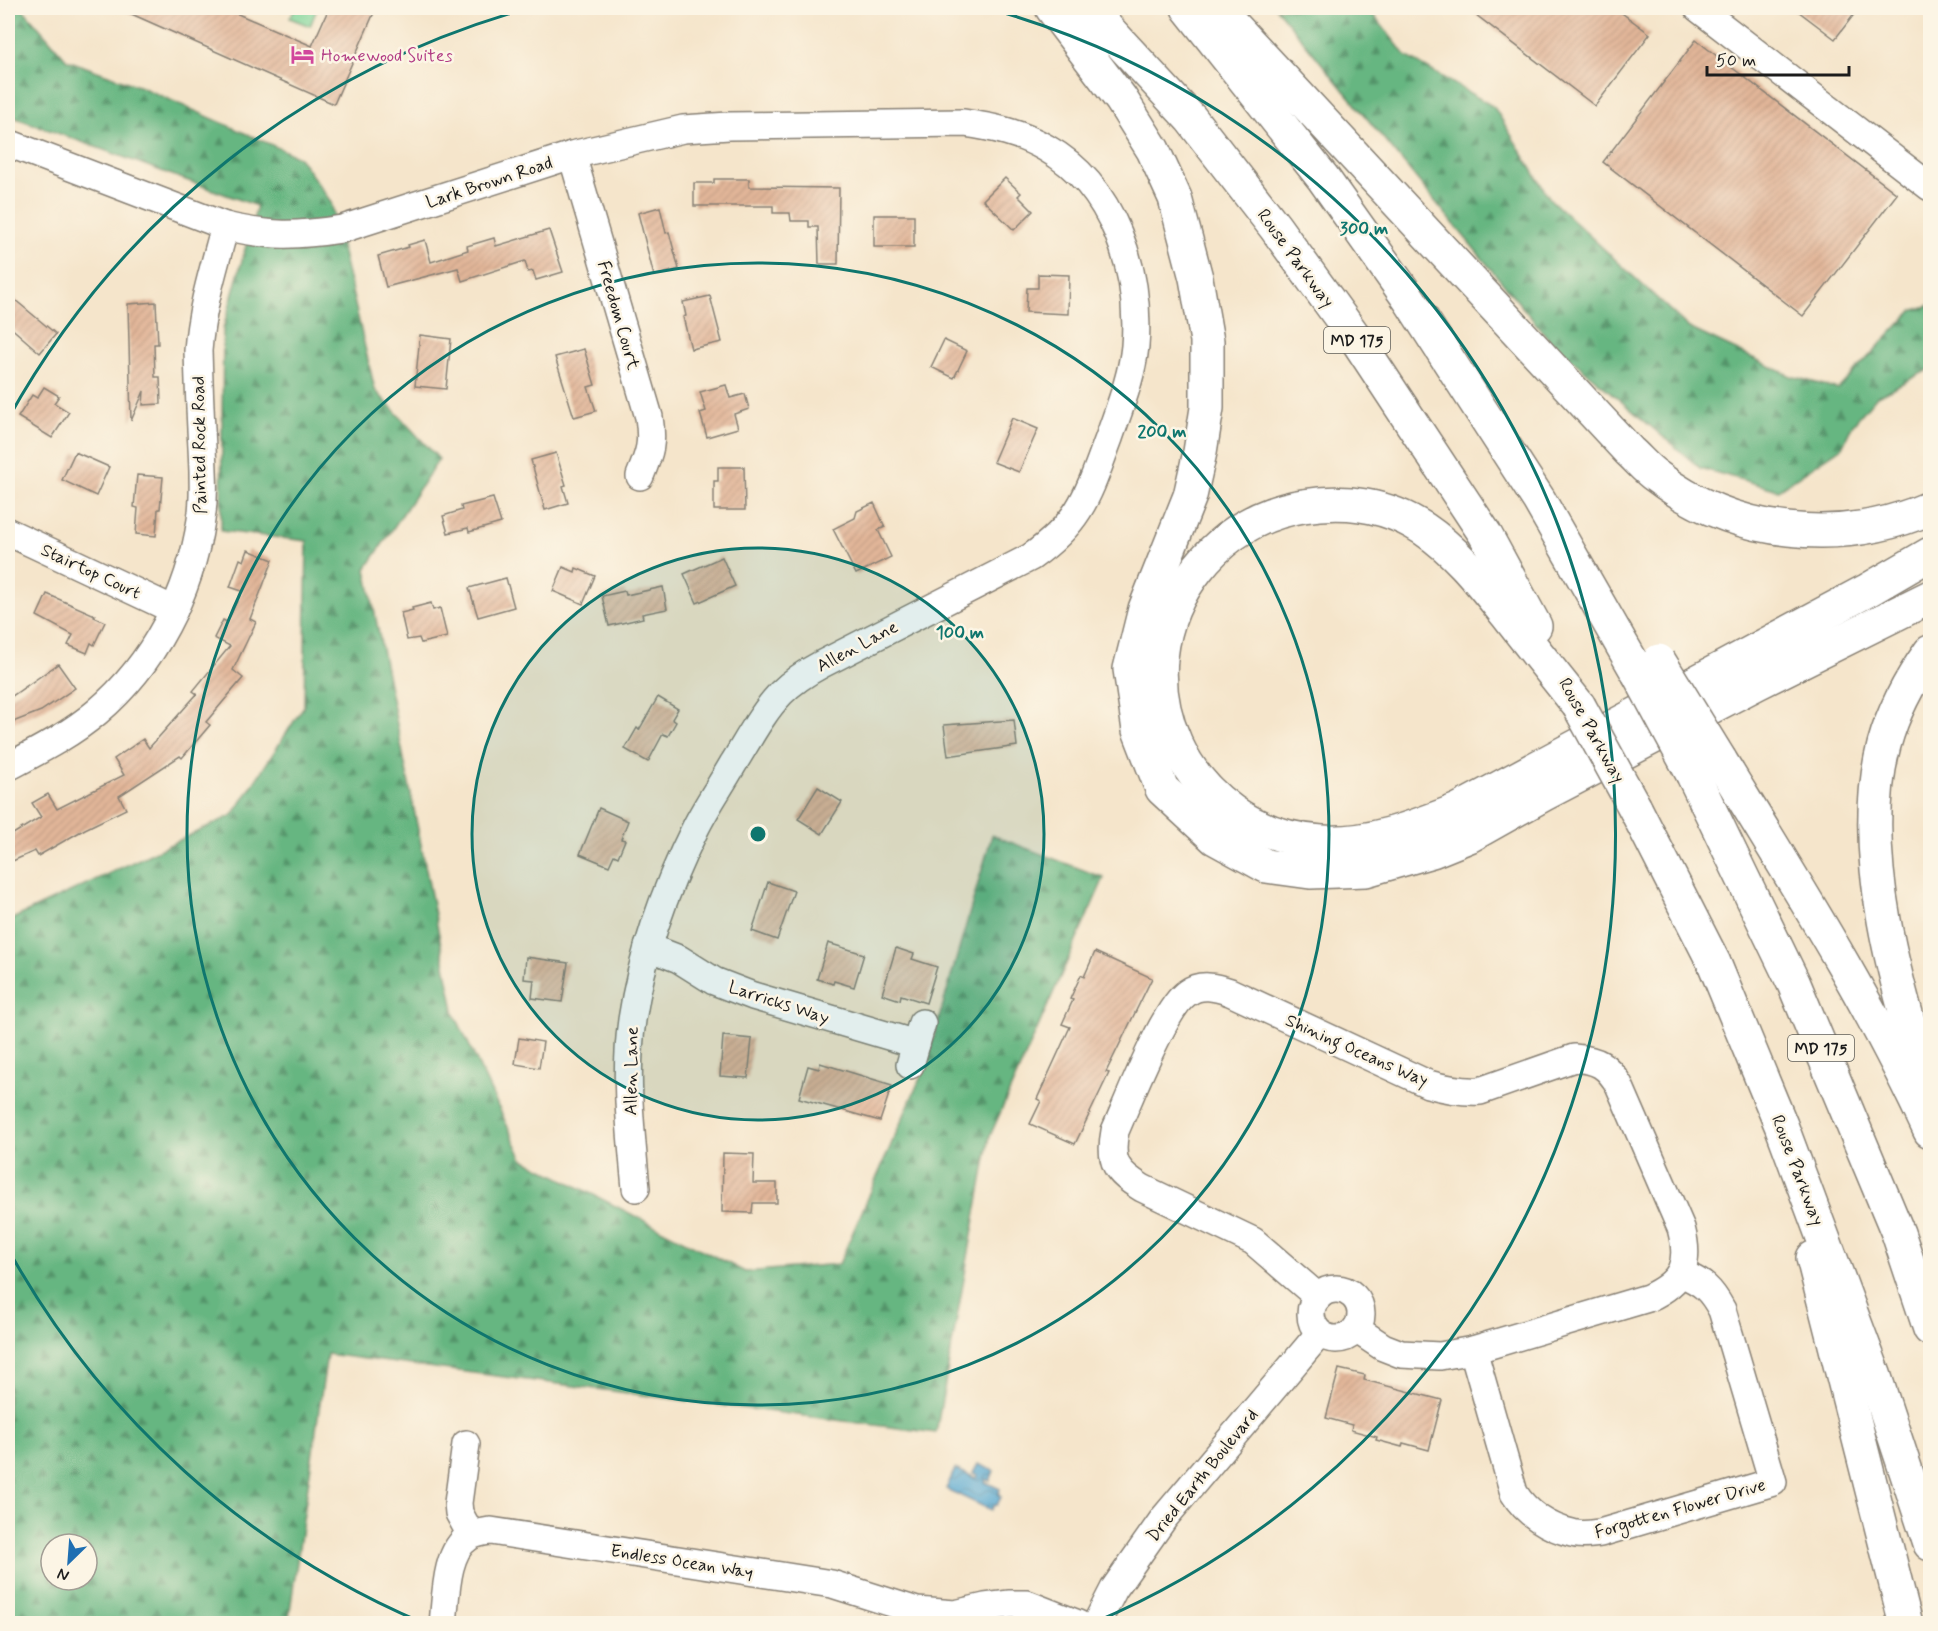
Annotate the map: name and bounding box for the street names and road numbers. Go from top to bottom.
street label: Lark Brown Road [423,151,556,215]
street label: Rouse Parkway [1251,204,1339,313]
street label: Freedom Court [591,258,645,373]
road number: MD 175 [1324,327,1390,353]
street label: Painted Rock Road [187,376,213,514]
street label: Stairtop Court [37,538,145,606]
street label: Allen Lane [813,615,903,678]
street label: Rouse Parkway [1552,674,1630,787]
street label: Larricks Way [725,975,832,1031]
street label: Shining Oceans Way [1281,1009,1432,1095]
street label: Allen Lane [619,1026,645,1116]
road number: MD 175 [1788,1035,1854,1061]
street label: Rouse Parkway [1765,1112,1829,1229]
street label: Dried Earth Boulevard [1141,1404,1264,1547]
street label: Forgotten Flower Drive [1592,1473,1769,1546]
street label: Endless Ocean Way [609,1539,755,1585]

